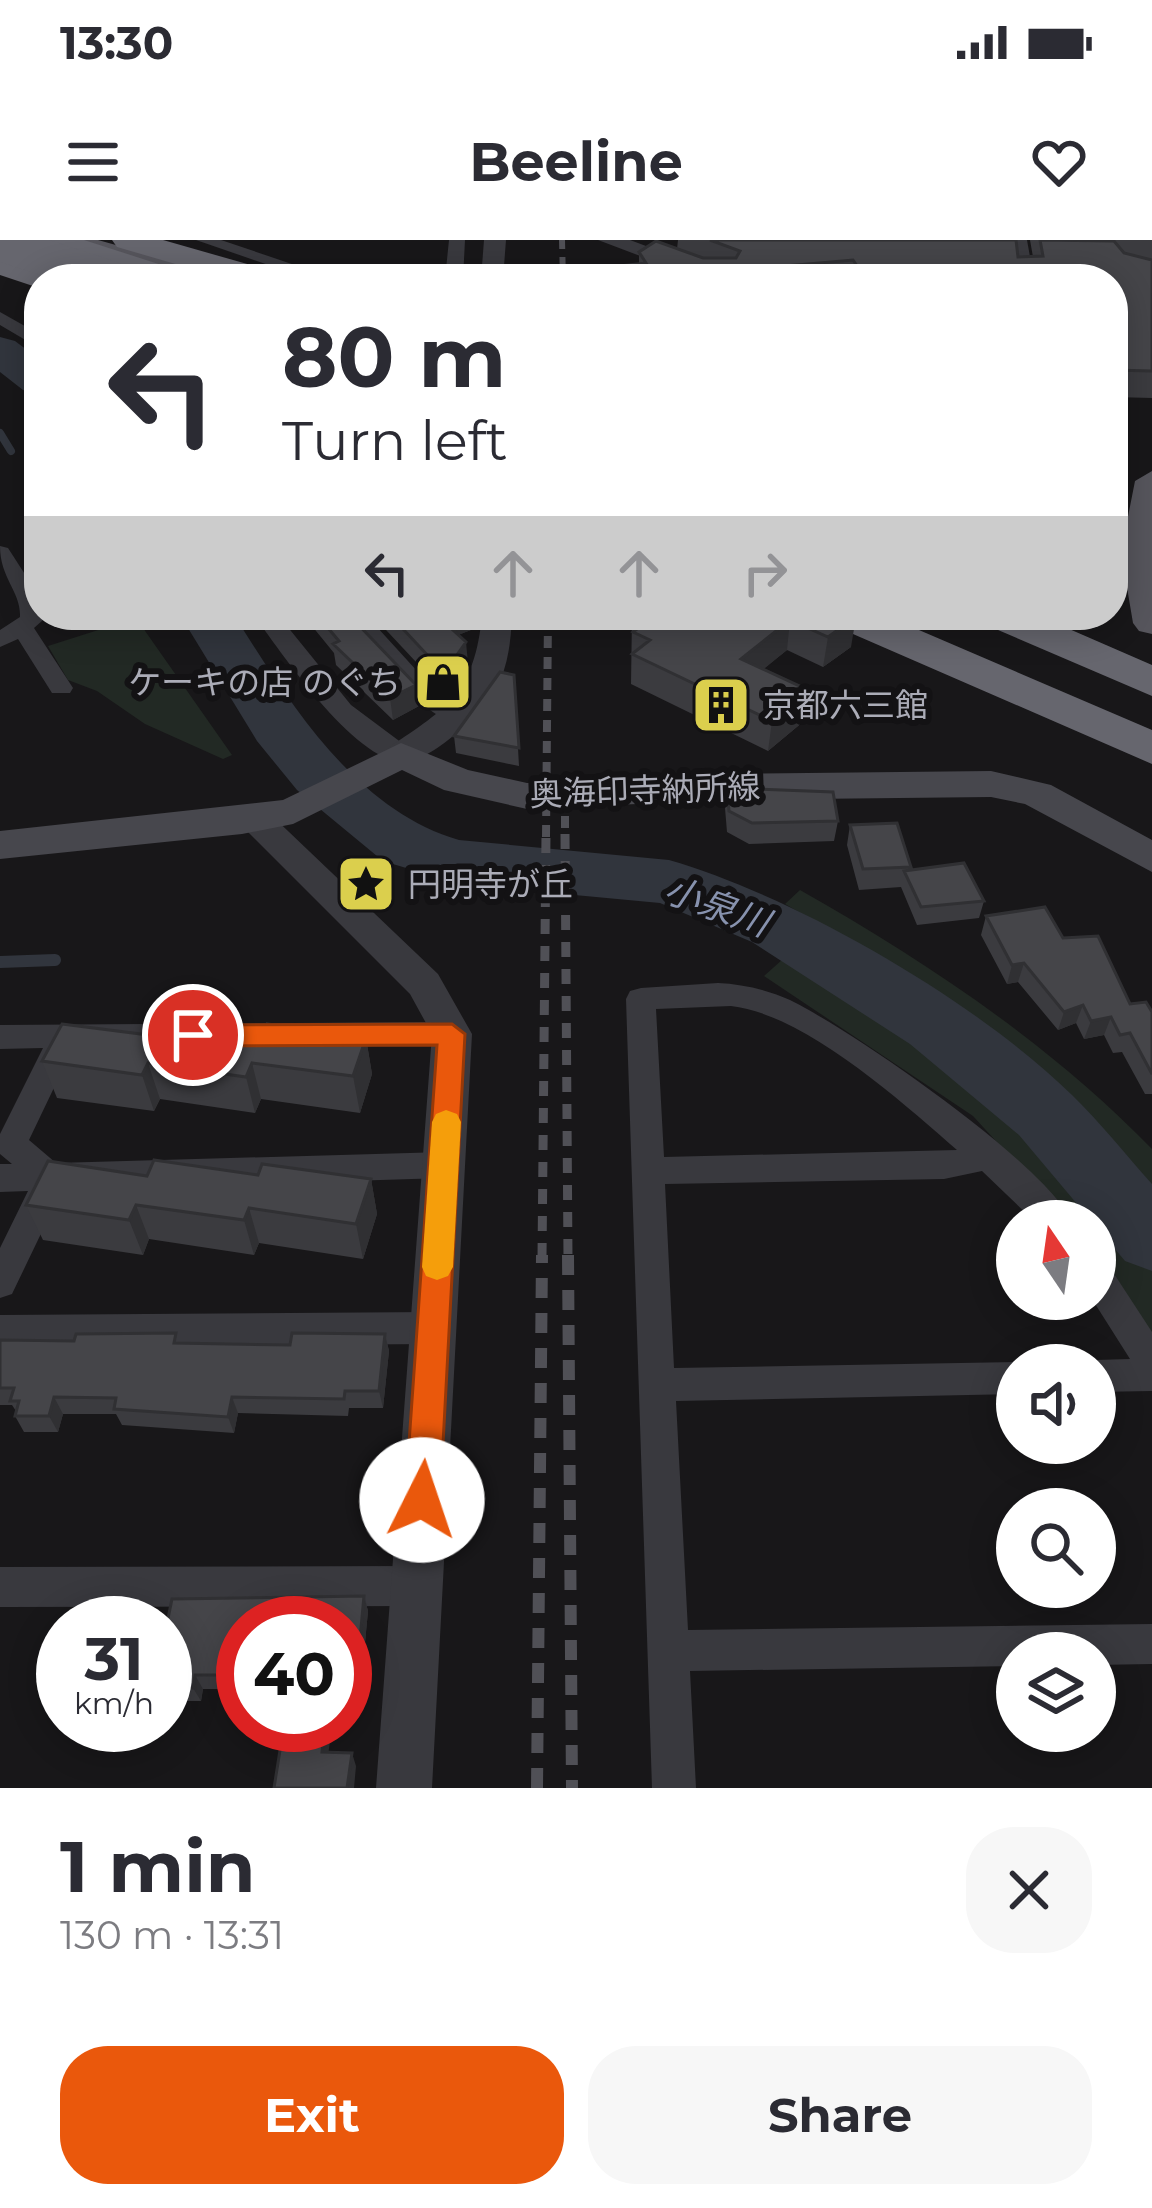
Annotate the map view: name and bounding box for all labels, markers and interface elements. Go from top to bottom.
text: 13:30 [60,15,173,70]
icon: menu [60,129,126,195]
text: Beeline [469,129,683,195]
icon: heart [1026,129,1092,195]
text: 80 m [282,306,506,408]
icon: left [84,312,240,468]
text: Turn left [282,408,508,474]
icon: left [354,540,420,606]
icon: ahead [480,540,546,606]
icon: ahead [606,540,672,606]
icon: right [732,540,798,606]
shop icon: ケーキの店 のぐち [412,651,474,713]
place label: ケーキの店 のぐち [128,662,401,702]
building icon: 京都六三館 [690,674,752,736]
place label: 京都六三館 [763,685,928,725]
street label: 奥海印寺納所線 [529,766,761,814]
place icon: 円明寺が丘 [335,853,397,915]
place label: 円明寺が丘 [408,864,573,904]
water label: 小泉川 [659,867,779,947]
pin [142,984,244,1086]
icon: arrive [160,1002,226,1068]
north arrow [996,1200,1116,1320]
map controls [996,1200,1116,1752]
button: sound [996,1344,1116,1464]
position arrow [359,1437,485,1563]
button: search [996,1488,1116,1608]
speed limit sign: 40 [216,1596,372,1752]
text: 31 [84,1622,144,1695]
button: layers [996,1632,1116,1752]
text: km/h [74,1685,154,1722]
text: 1 min [60,1822,256,1910]
button: close [966,1827,1092,1953]
text: 130 m · 13:31 [60,1911,284,1959]
button: Exit [60,2046,564,2184]
button: Share [588,2046,1092,2184]

